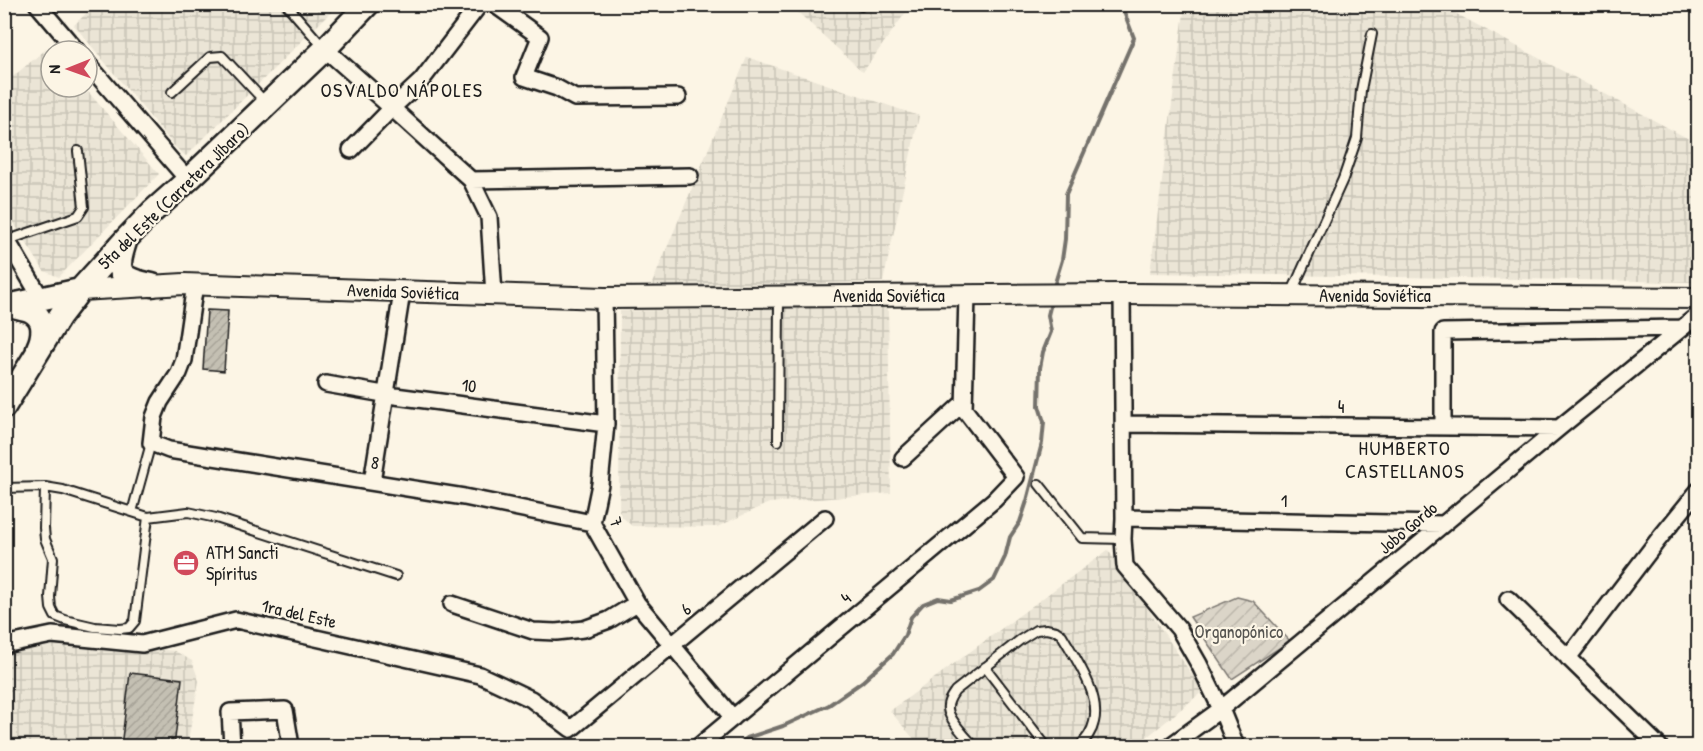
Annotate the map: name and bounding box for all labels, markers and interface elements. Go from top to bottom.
north arrow [39,39,99,99]
text: N [43,64,65,74]
district label: OSVALDO NÁPOLES [320,76,484,103]
street label: 5ta del Este (Carretera Jíbaro) [92,117,255,275]
street label: Avenida Soviética [347,277,459,306]
street label: Avenida Soviética [833,283,945,308]
street label: Avenida Soviética [1319,283,1431,308]
street label: 10 [460,372,478,399]
street label: 4 [1338,394,1345,419]
district label: HUMBERTO CASTELLANOS [1345,434,1465,484]
street label: 8 [369,450,381,475]
street label: 1 [1281,488,1287,513]
street label: Jobo Gordo [1373,496,1442,560]
street label: 7 [603,513,630,531]
place label: ATM Sancti Spíritus [206,540,279,586]
office icon: ATM Sancti Spíritus [171,548,201,578]
street label: 4 [835,586,856,609]
street label: 1ra del Este [259,593,339,634]
street label: 6 [675,597,696,621]
park label: Organopónico [1195,619,1283,644]

